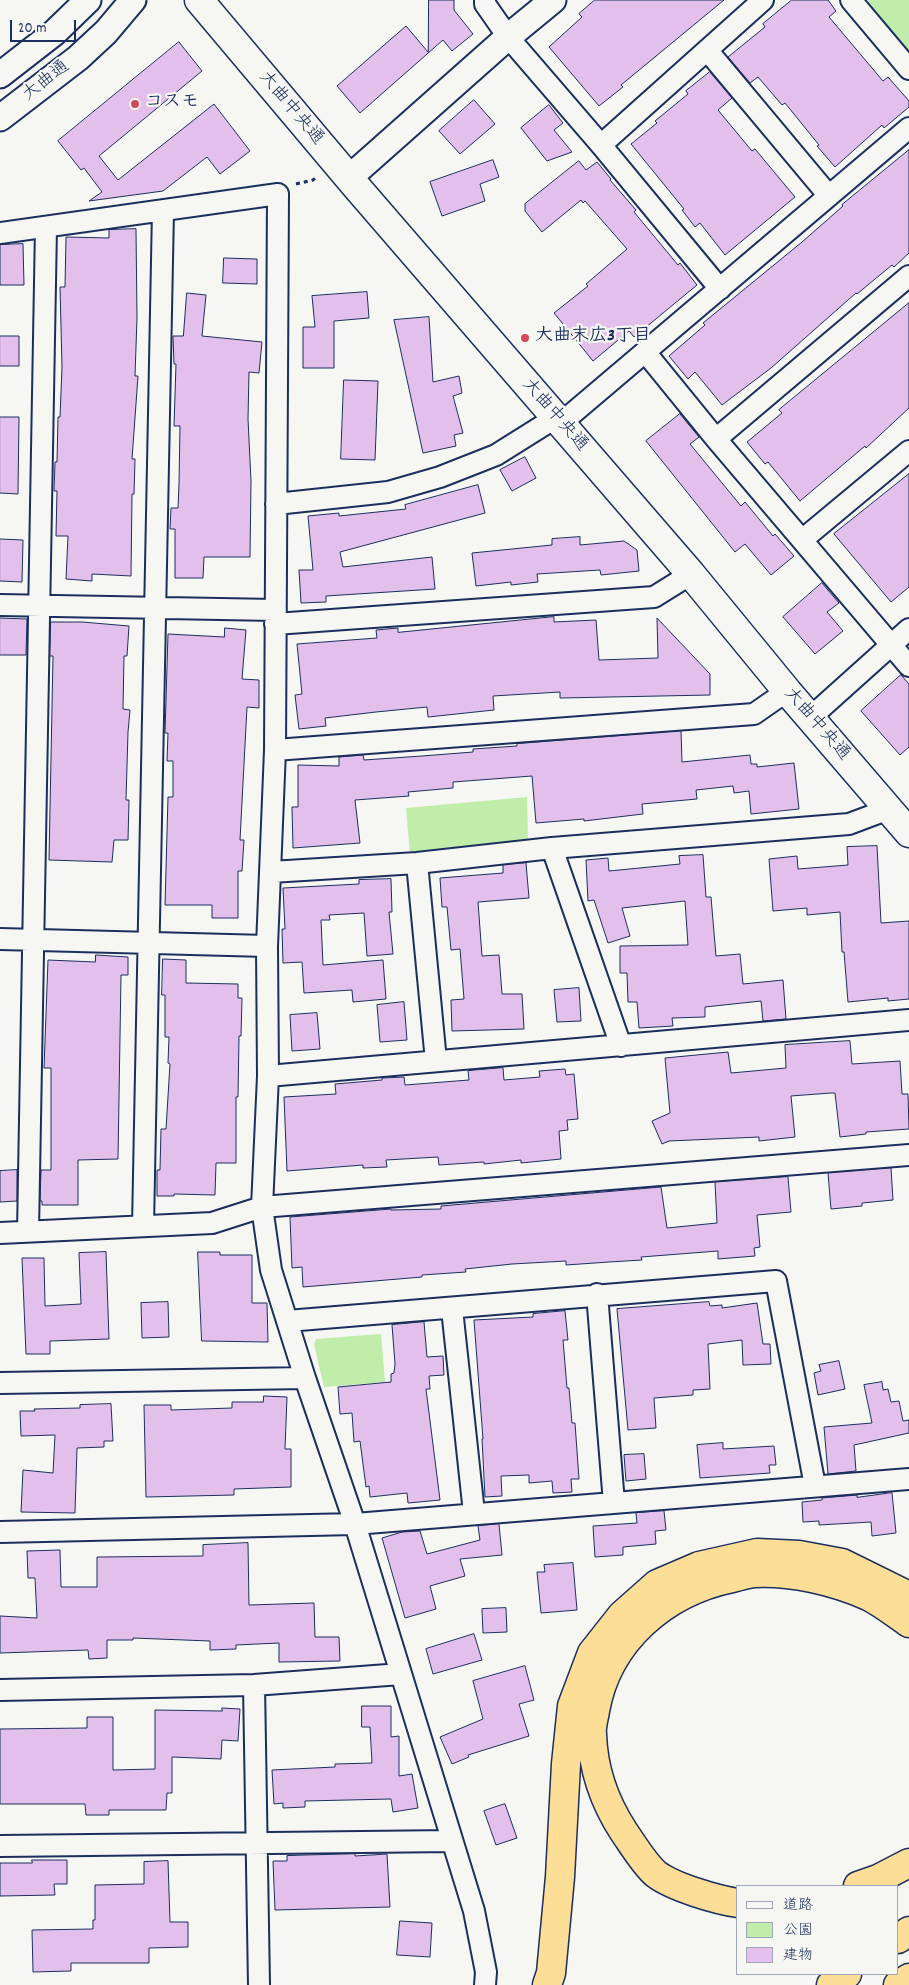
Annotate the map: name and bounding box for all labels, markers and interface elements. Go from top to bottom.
scale bar [12,10,79,42]
text: 20 m [18,18,46,40]
street label: 大曲通 [19,57,75,107]
street label: 大曲中央通 [253,68,327,150]
place label: コスモ [145,93,199,115]
marker: コスモ [129,98,141,110]
place label: 大曲末広3丁目 [535,327,651,349]
marker: 大曲末広3丁目 [519,332,531,344]
street label: 大曲中央通 [516,375,592,457]
street label: 大曲中央通 [778,684,854,766]
legend [736,1885,899,1975]
text: 道路 [783,1895,813,1917]
text: 公園 [783,1920,813,1942]
text: 建物 [783,1945,813,1967]

